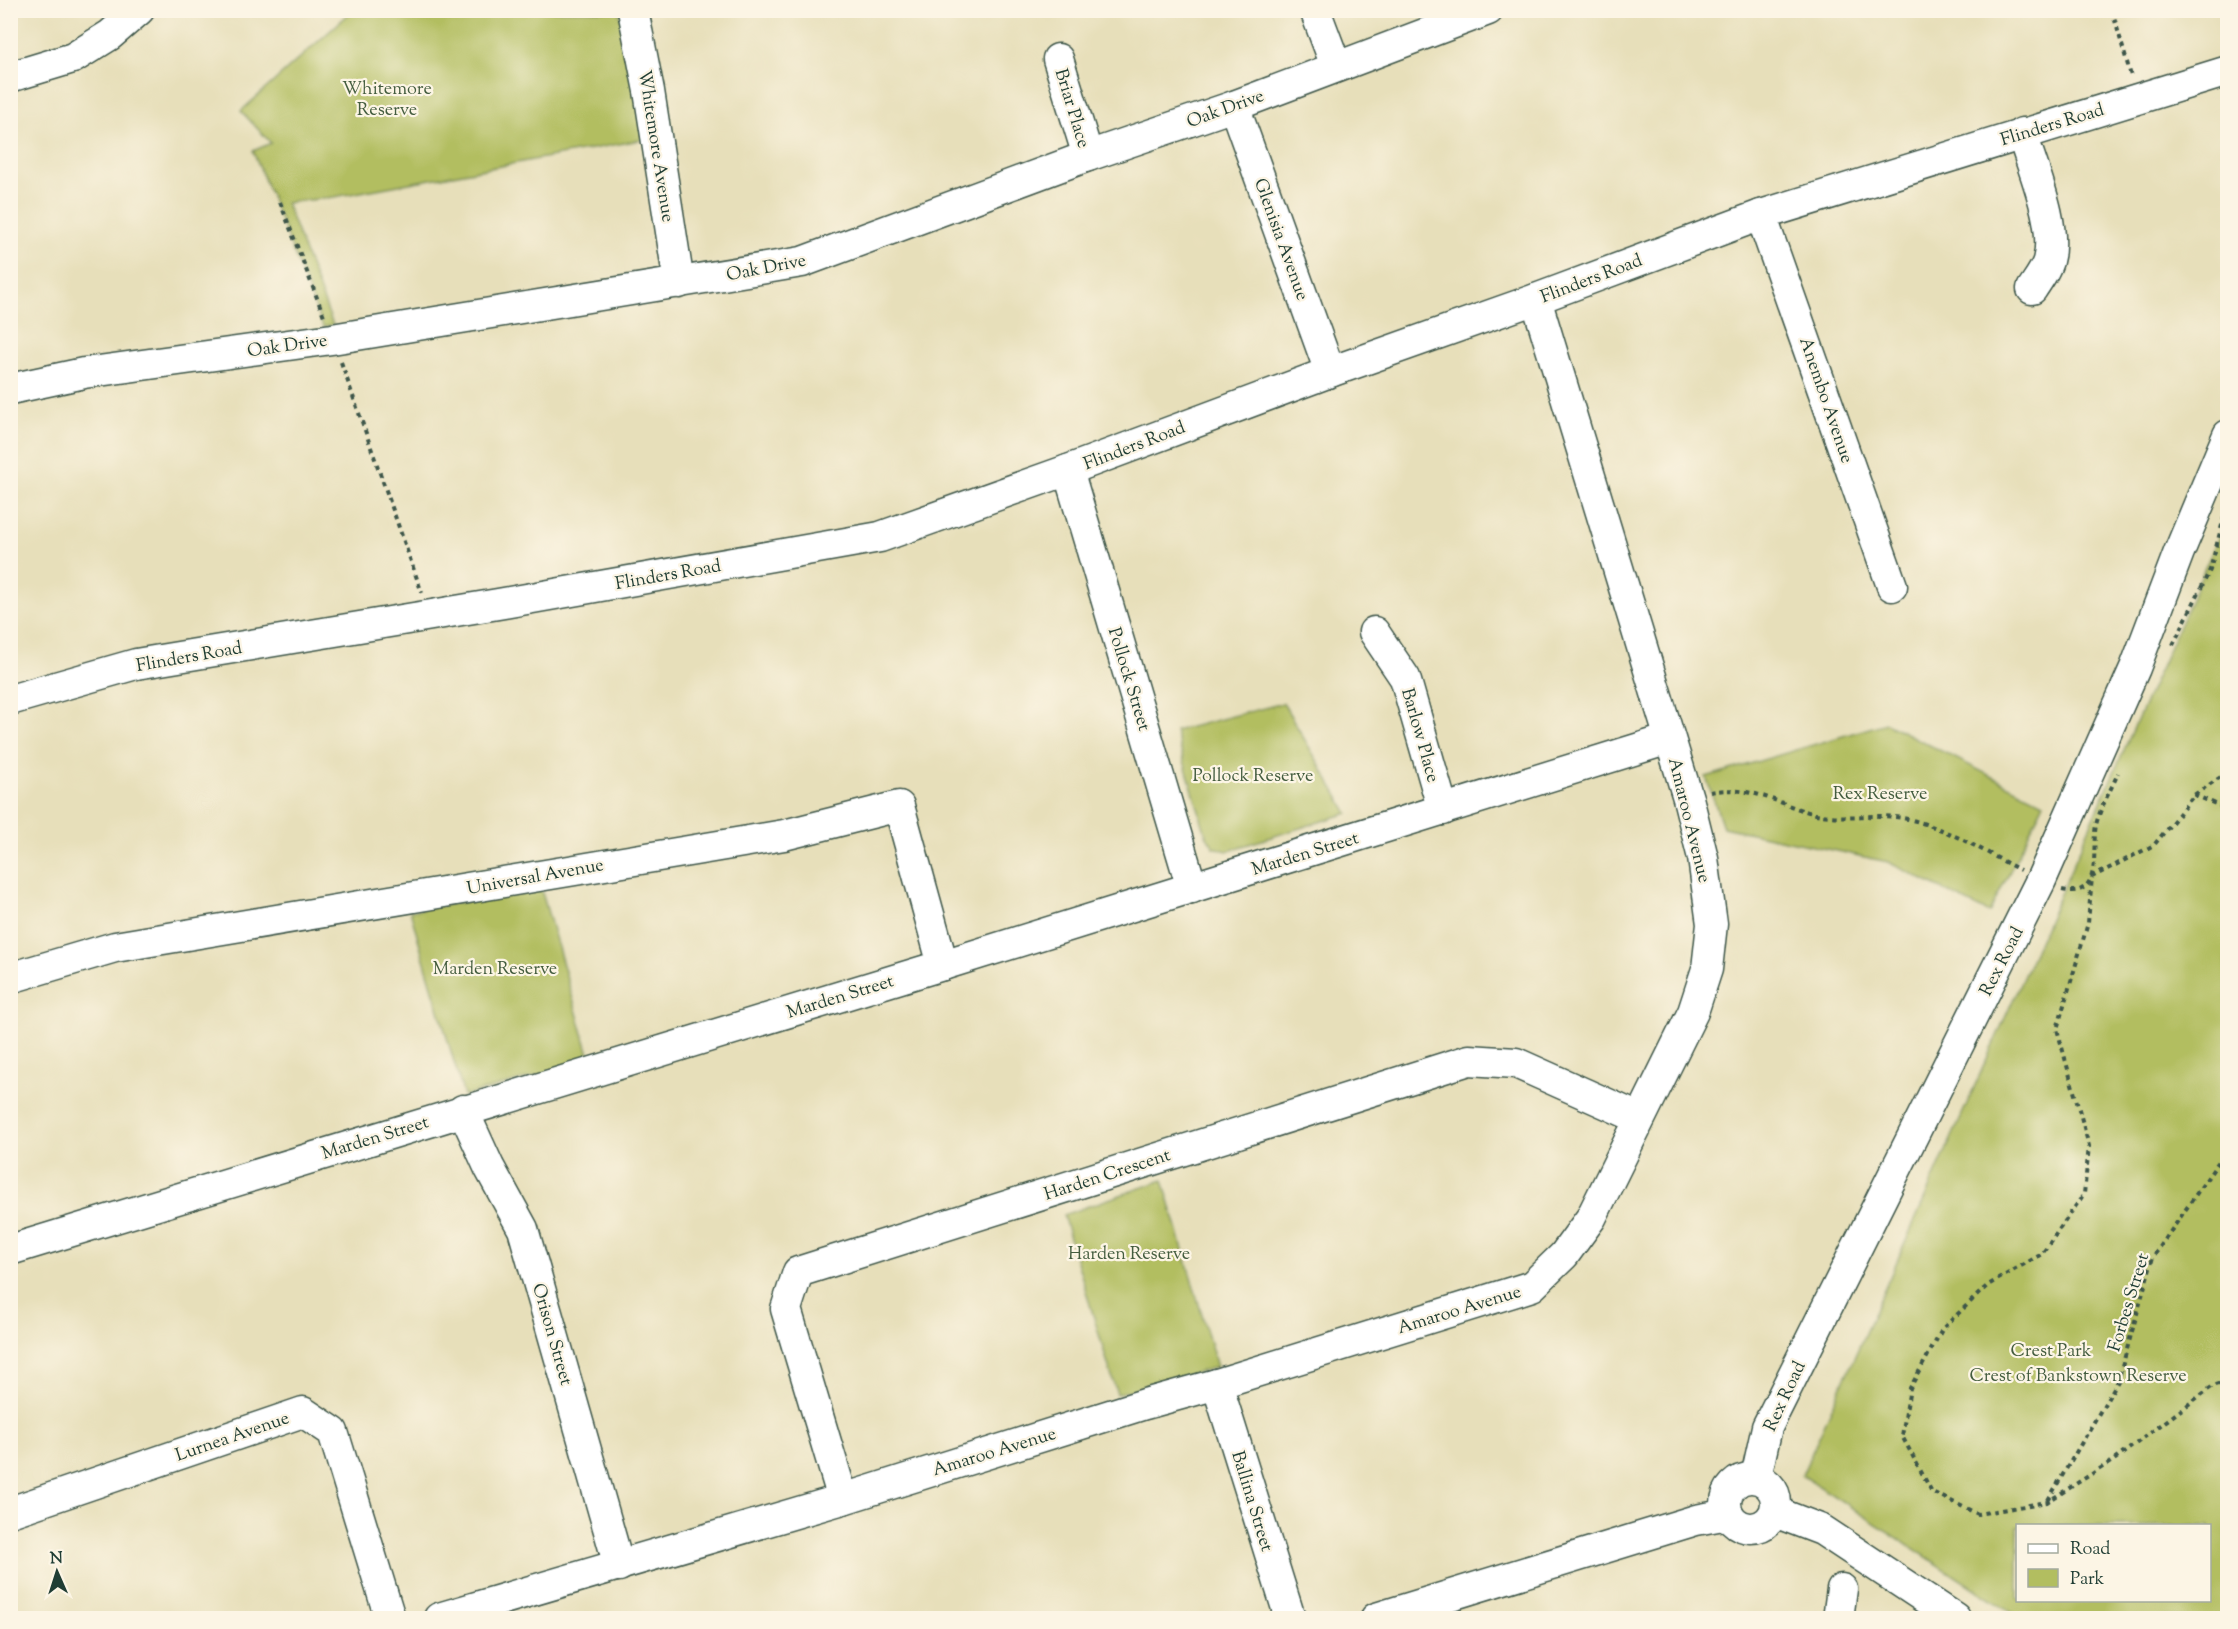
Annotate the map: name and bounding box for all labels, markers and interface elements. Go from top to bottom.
street label: Briar Place [1047,66,1095,151]
street label: Whitemore Avenue [630,68,680,224]
park label: Whitemore Reserve [342,77,432,124]
street label: Oak Drive [1183,84,1268,136]
street label: Flinders Road [1998,98,2108,154]
street label: Glenisia Avenue [1246,175,1314,304]
street label: Oak Drive [724,249,808,289]
street label: Flinders Road [1537,249,1646,311]
street label: Oak Drive [246,328,329,365]
street label: Anembo Avenue [1791,334,1859,467]
street label: Flinders Road [1080,416,1189,478]
street label: Flinders Road [613,554,723,598]
street label: Pollock Street [1100,625,1156,735]
street label: Flinders Road [134,636,244,680]
street label: Barlow Place [1393,685,1445,786]
street label: Amaroo Avenue [1660,755,1716,886]
park label: Pollock Reserve [1193,764,1313,790]
park label: Rex Reserve [1833,782,1927,808]
street label: Marden Street [1249,826,1362,884]
street label: Universal Avenue [465,853,606,903]
street label: Rex Road [1974,923,2031,1001]
park label: Marden Reserve [433,957,557,983]
street label: Marden Street [784,969,897,1027]
street label: Marden Street [319,1110,432,1168]
street label: Harden Crescent [1041,1143,1174,1209]
park label: Harden Reserve [1068,1242,1190,1268]
street label: Forbes Street [2103,1250,2157,1355]
street label: Orison Street [524,1280,578,1389]
street label: Amaroo Avenue [1395,1280,1525,1342]
park label: Crest Park [2011,1339,2092,1365]
street label: Rex Road [1758,1357,1813,1436]
park label: Crest of Bankstown Reserve [1969,1364,2187,1390]
street label: Lurnea Avenue [172,1406,293,1470]
street label: Amaroo Avenue [930,1422,1060,1484]
street label: Ballina Street [1223,1448,1279,1555]
legend [2016,1524,2211,1602]
text: Road [2070,1537,2110,1563]
north arrow [27,1542,87,1602]
text: N [49,1548,64,1571]
text: Park [2070,1567,2105,1593]

